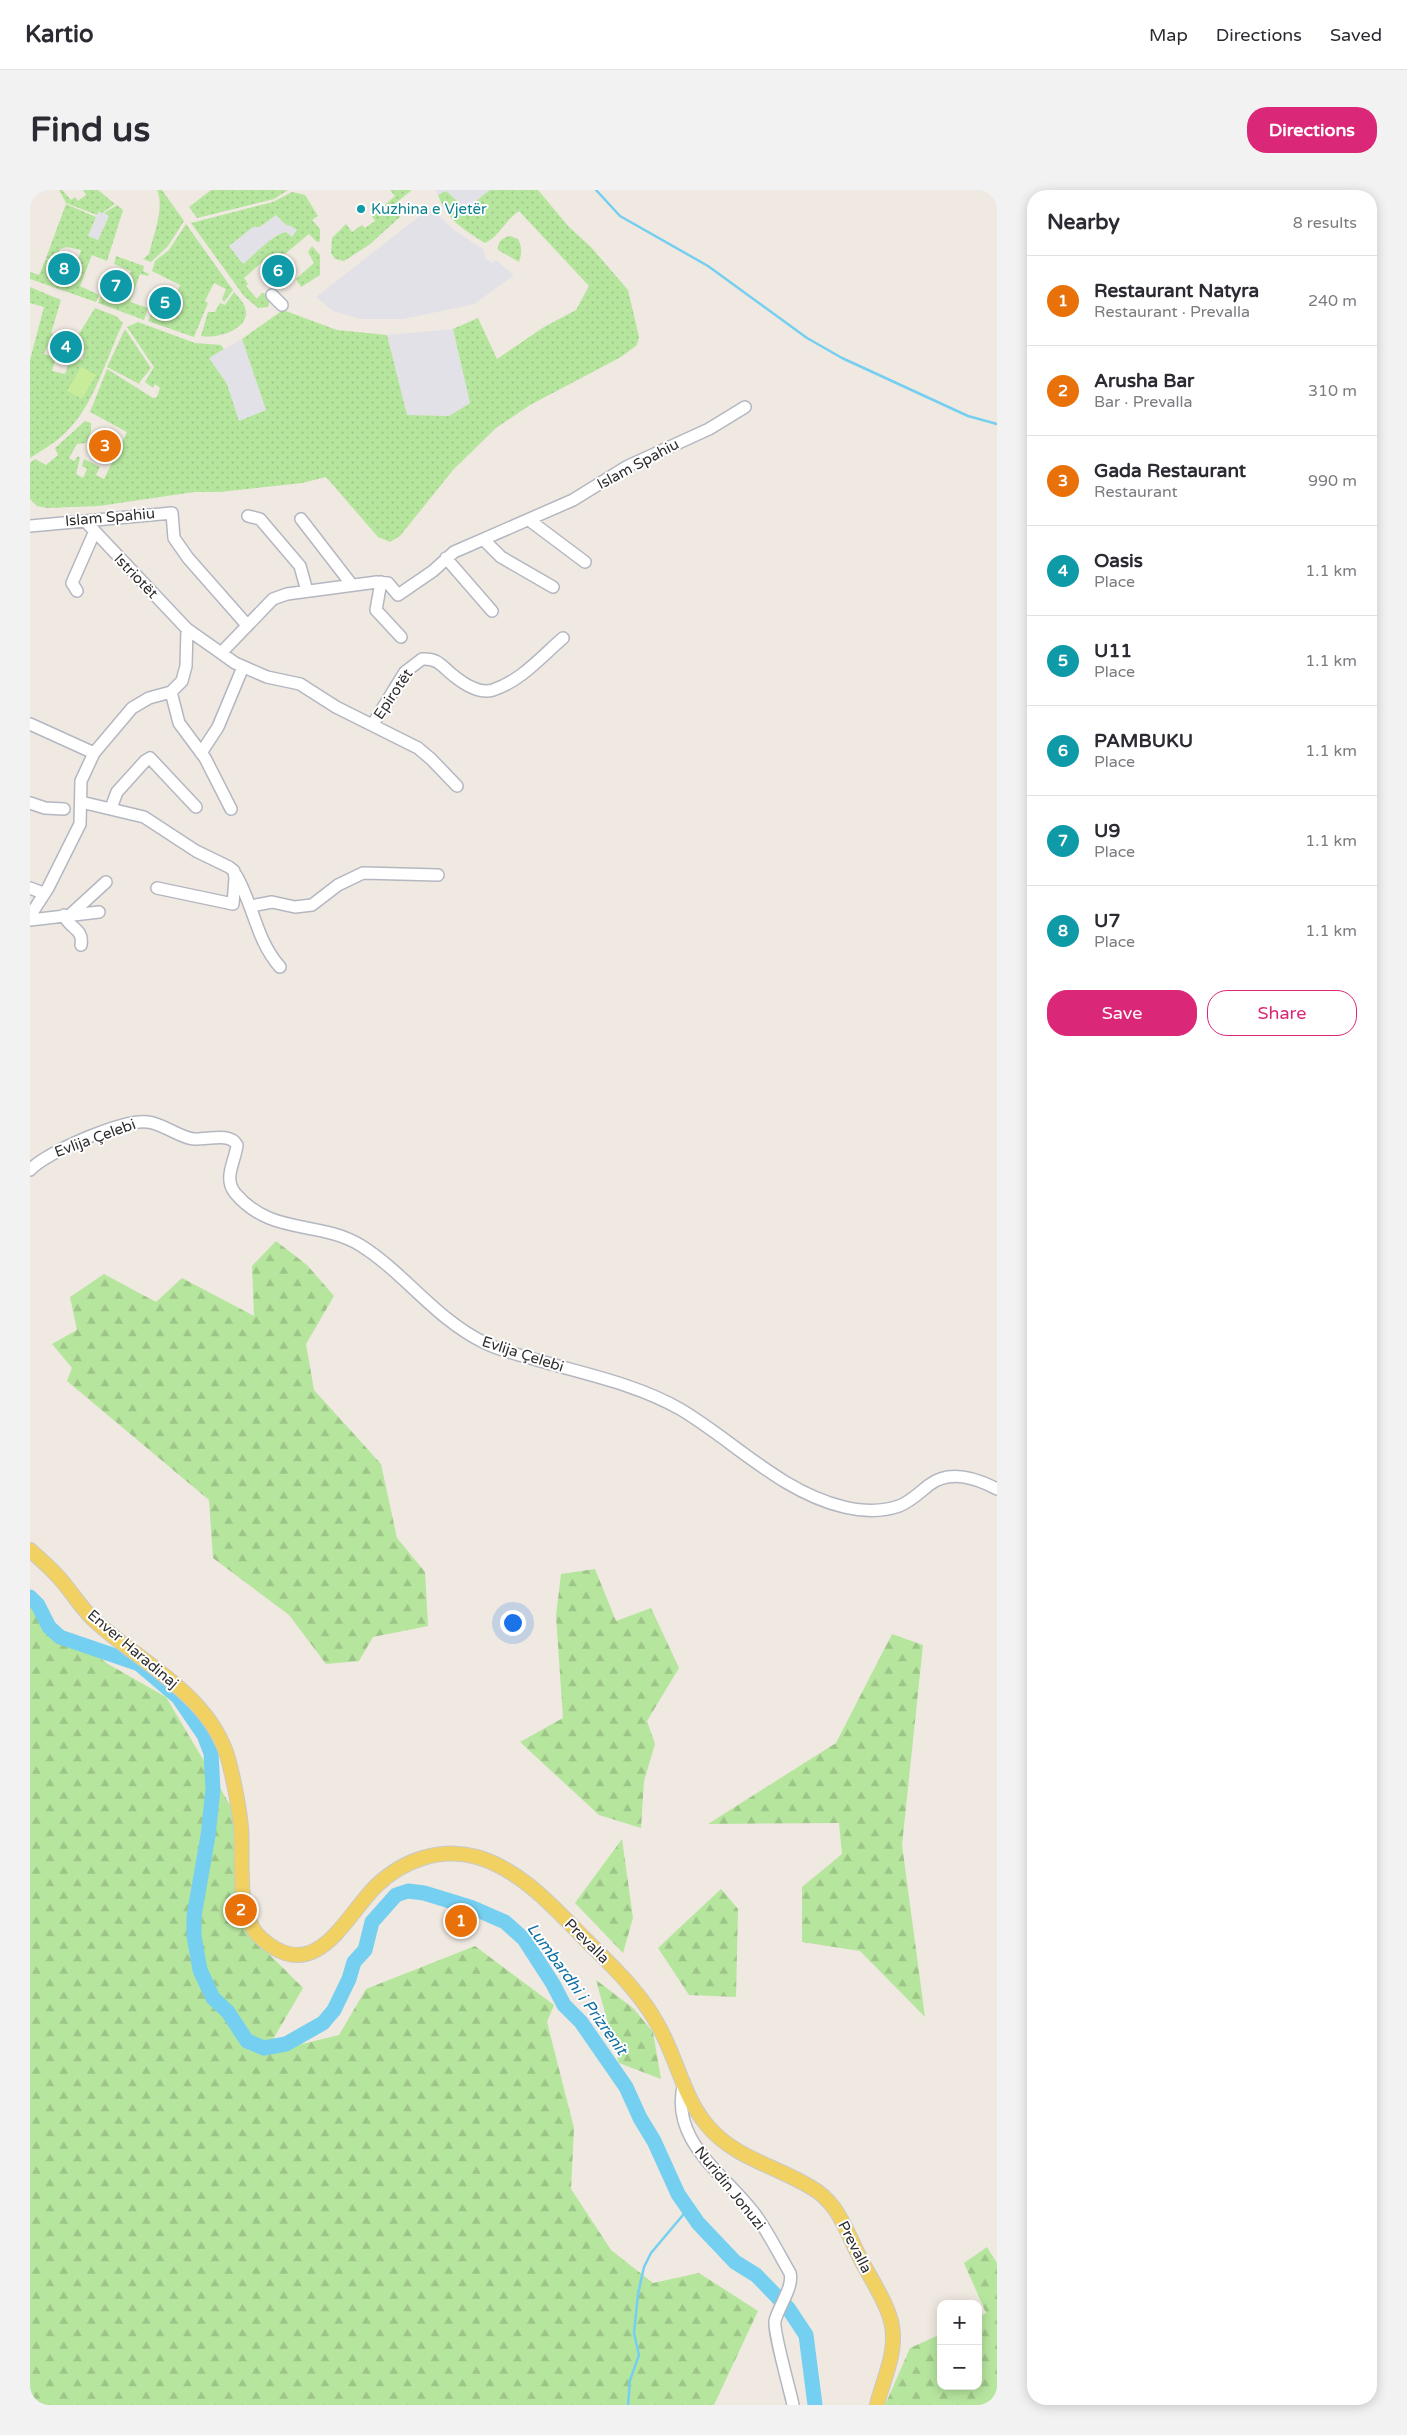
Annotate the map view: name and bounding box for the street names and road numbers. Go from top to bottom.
street label: Islam Spahiu [594,435,682,493]
street label: Islam Spahiu [64,504,156,530]
street label: Istriotët [110,550,162,602]
street label: Epirotët [370,665,417,723]
street label: Evlija Çelebi [52,1115,138,1161]
street label: Evlija Çelebi [480,1332,566,1376]
street label: Enver Haradinaj [84,1606,182,1692]
street label: Prevalla [561,1915,613,1967]
street label: Nuridin Jonuzi [691,2143,769,2233]
street label: Prevalla [834,2218,876,2276]

